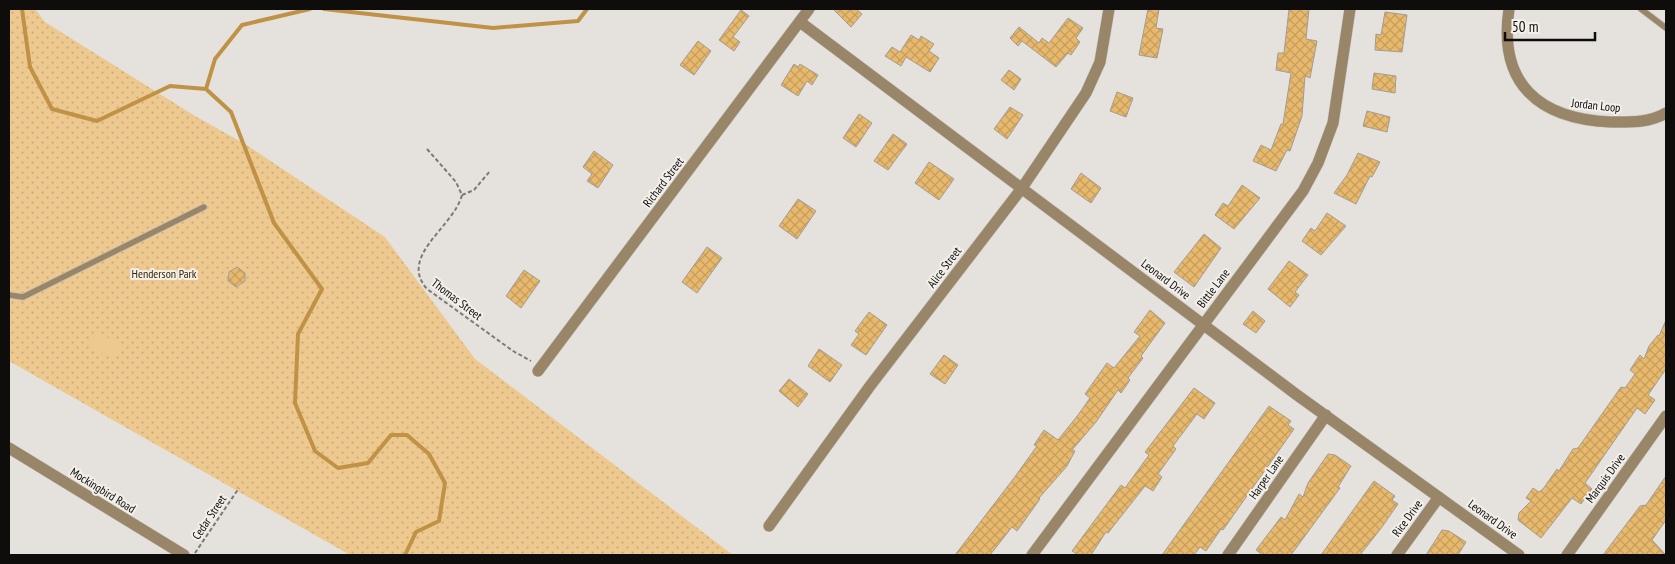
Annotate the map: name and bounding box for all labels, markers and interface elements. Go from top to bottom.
scale bar [1505,10,1595,42]
text: 50 m [1512,17,1538,36]
street label: Jordan Loop [1570,95,1621,115]
street label: Richard Street [639,154,687,210]
street label: Alice Street [924,243,965,290]
street label: Leonard Drive [1139,256,1193,302]
street label: Bittle Lane [1193,265,1233,310]
park label: Henderson Park [132,266,197,281]
street label: Thomas Street [429,275,486,323]
street label: Marquis Drive [1582,450,1628,506]
street label: Harper Lane [1245,452,1287,502]
street label: Mockingbird Road [68,464,138,516]
street label: Cedar Street [189,491,230,542]
street label: Leonard Drive [1465,496,1521,542]
street label: Rice Drive [1389,497,1425,539]

